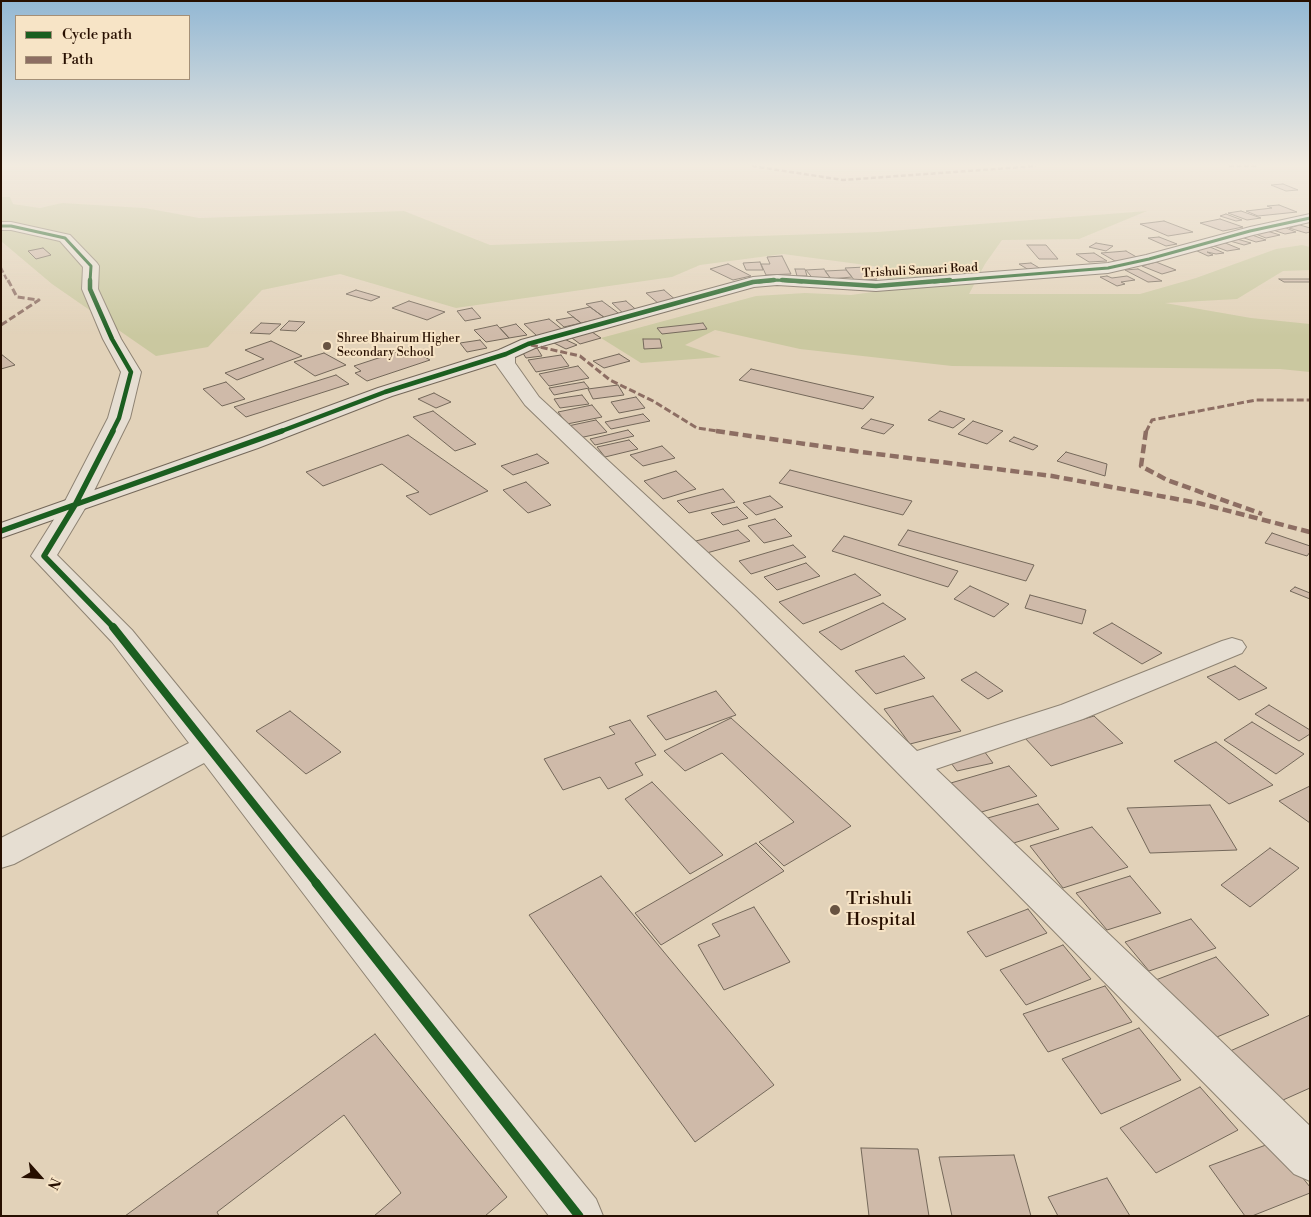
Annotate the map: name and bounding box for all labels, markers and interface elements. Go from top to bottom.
legend [15,15,190,80]
text: Cycle path [62,25,132,44]
text: Path [62,50,94,69]
street label: Trishuli Samari Road [862,261,978,281]
place label: Shree Bhairum Higher Secondary School [337,332,460,360]
marker: Shree Bhairum Higher Secondary School [321,340,333,352]
place label: Trishuli Hospital [846,889,916,932]
marker: Trishuli Hospital [828,903,842,917]
north arrow [15,1152,65,1202]
text: N [43,1175,64,1192]

